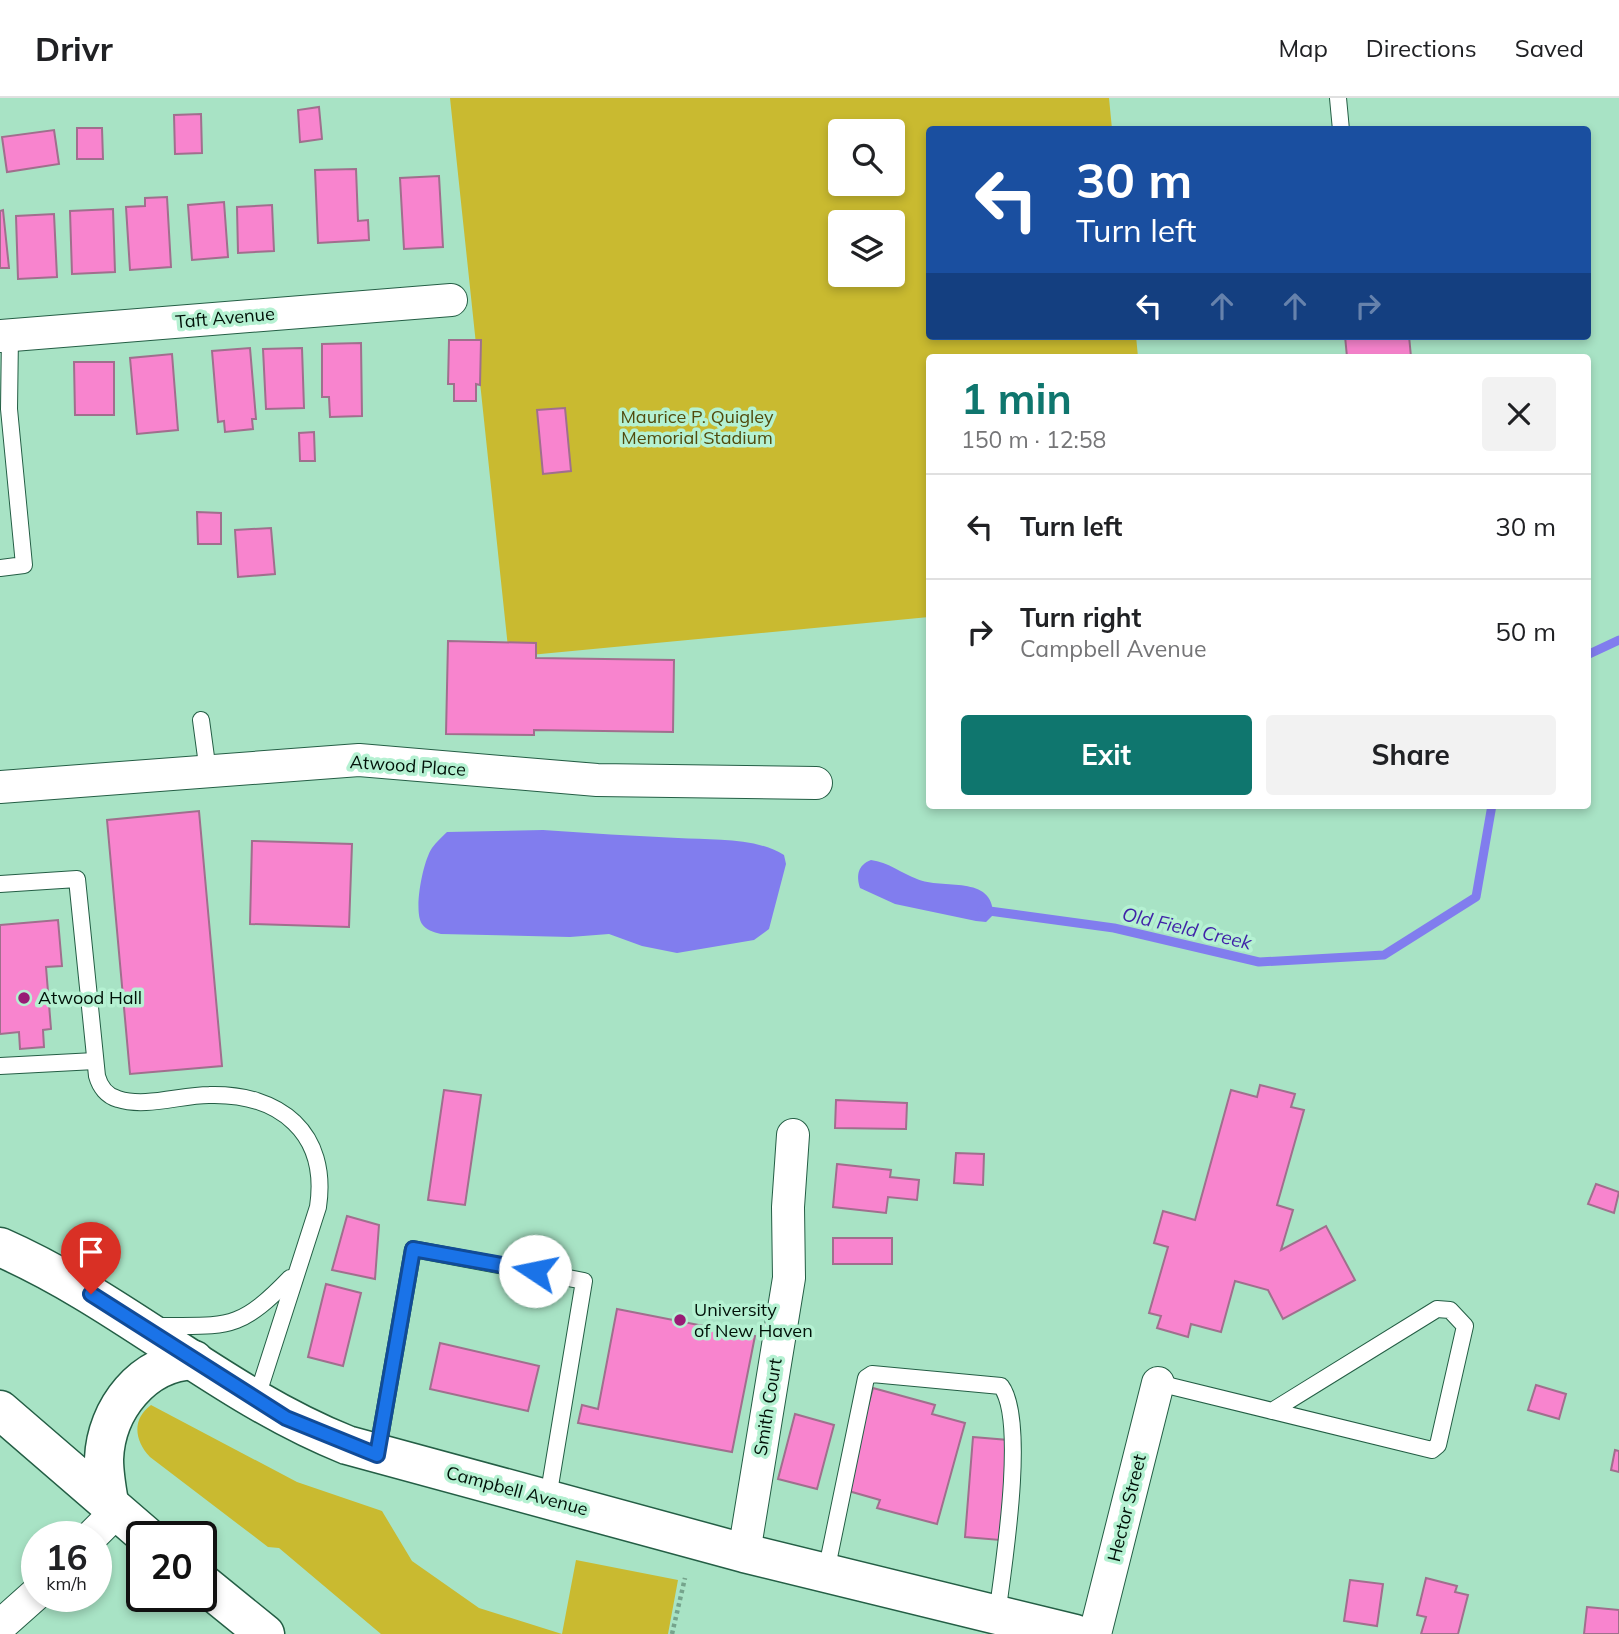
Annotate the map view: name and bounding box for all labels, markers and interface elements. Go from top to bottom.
text: Drivr [35,28,113,69]
text: Map [1278,33,1328,63]
text: Directions [1366,33,1477,63]
text: Saved [1515,33,1584,63]
map controls [828,119,905,287]
button: search [828,119,905,196]
text: 30 m [1076,149,1192,210]
icon: left [961,154,1052,245]
button: layers [828,210,905,287]
text: Turn left [1076,210,1196,250]
icon: left [1130,287,1168,325]
icon: ahead [1203,287,1241,325]
icon: ahead [1276,287,1314,325]
icon: right [1349,287,1387,325]
street label: Taft Avenue [174,302,276,333]
text: 1 min [961,372,1072,425]
button: close [1482,377,1556,451]
park label: Maurice P. Quigley Memorial Stadium [620,405,774,449]
text: 150 m · 12:58 [961,425,1106,454]
icon: left [961,508,999,546]
text: Turn left [1020,510,1122,543]
text: 30 m [1495,510,1556,543]
text: Turn right [1020,601,1141,634]
icon: right [961,613,999,651]
text: 50 m [1495,615,1556,648]
text: Campbell Avenue [1020,634,1207,663]
button: Exit [961,715,1252,795]
button: Share [1266,715,1556,795]
street label: Atwood Place [349,750,467,781]
water label: Old Field Creek [1120,901,1255,955]
place label: Atwood Hall [38,986,142,1009]
marker: Atwood Hall [16,990,32,1006]
pin [61,1222,121,1294]
icon: arrive [72,1233,110,1271]
position arrow [498,1234,572,1308]
place label: University of New Haven [694,1298,813,1342]
marker: University of New Haven [672,1312,688,1328]
street label: Smith Court [748,1356,787,1457]
street label: Hector Street [1102,1452,1151,1564]
street label: Campbell Avenue [444,1461,591,1521]
speed limit sign: 20 [126,1521,217,1612]
text: 16 [45,1535,88,1579]
text: km/h [46,1572,87,1595]

